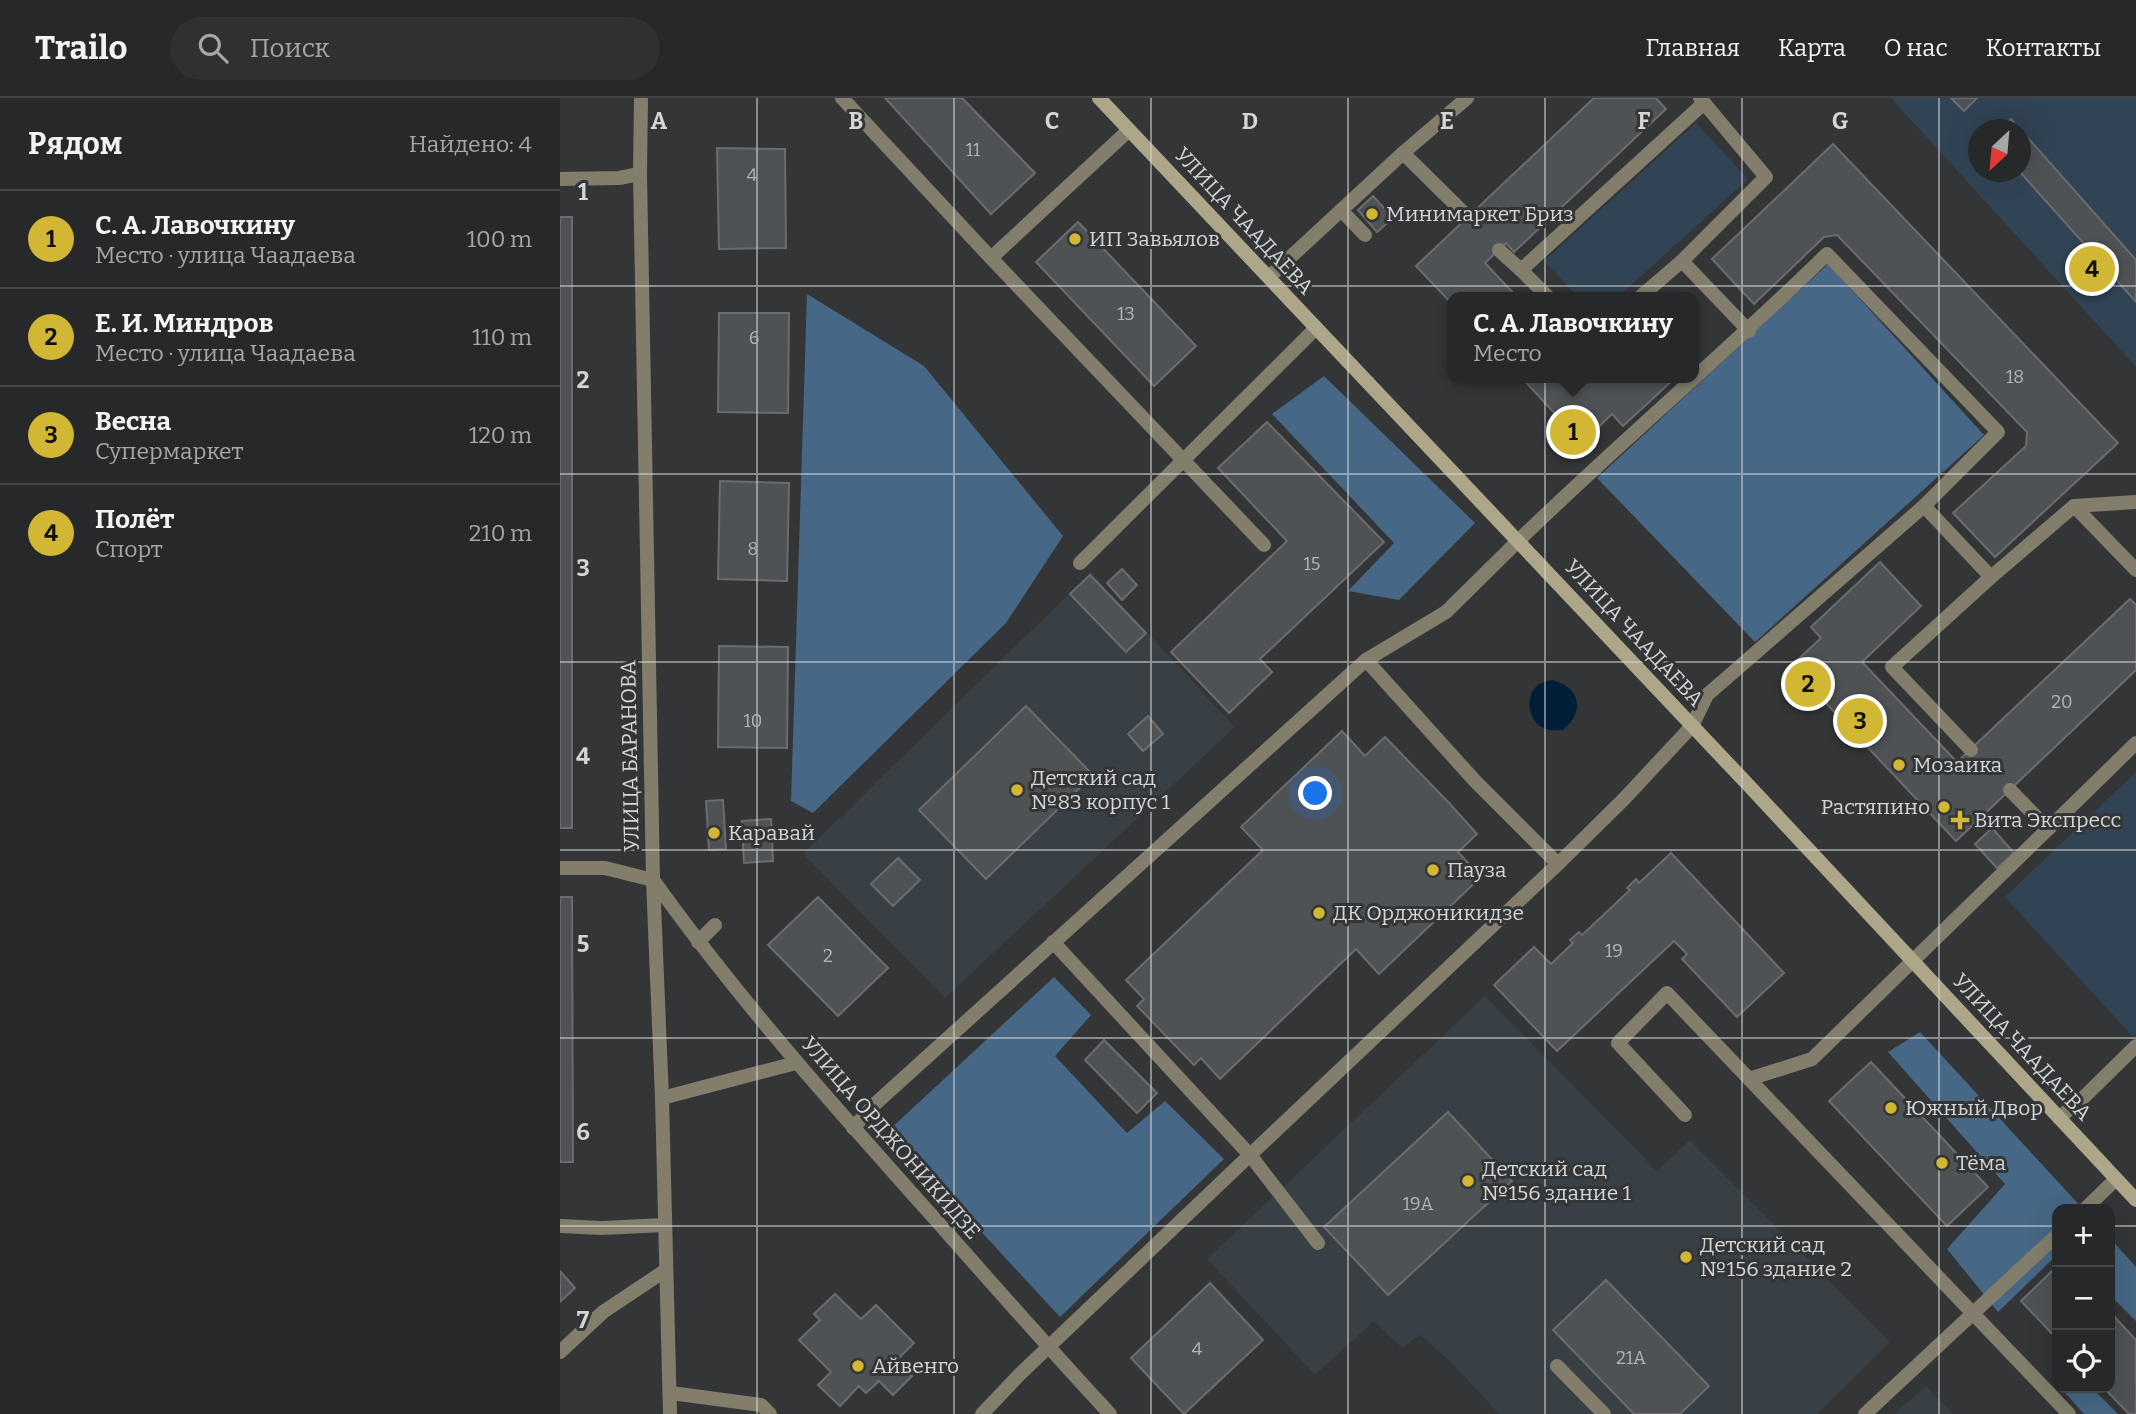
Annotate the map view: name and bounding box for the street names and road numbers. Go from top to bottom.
street label: УЛИЦА ЧААДАЕВА [1169,142,1319,300]
street label: УЛИЦА ЧААДАЕВА [1559,554,1709,712]
street label: УЛИЦА БАРАНОВА [615,660,645,852]
street label: УЛИЦА ЧААДАЕВА [1947,968,2097,1126]
street label: УЛИЦА ОРДЖОНИКИДЗЕ [796,1031,986,1245]

